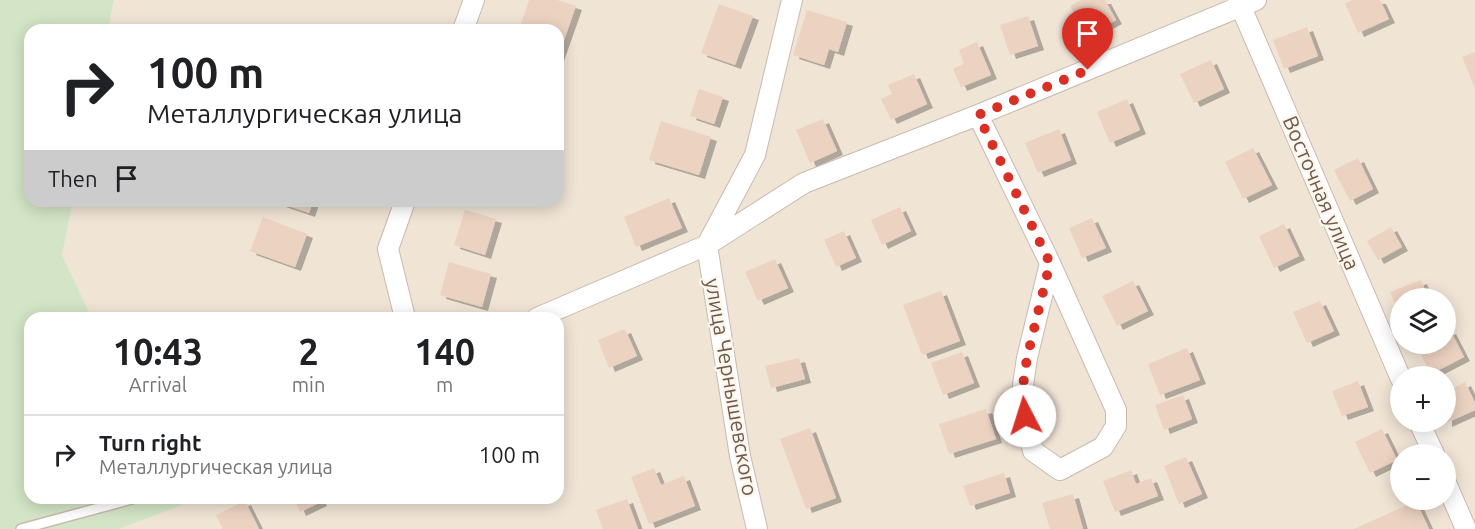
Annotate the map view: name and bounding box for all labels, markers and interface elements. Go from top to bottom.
pin [1062,8,1113,70]
icon: arrive [1071,17,1104,50]
icon: right [48,48,126,126]
text: 100 m [147,49,264,96]
text: Металлургическая улица [147,98,462,128]
street label: Восточная улица [1279,112,1365,273]
icon: arrive [110,162,143,195]
text: Then [48,166,98,191]
street label: улица Чернышевского [701,276,763,497]
map controls [1390,288,1456,510]
button: layers [1390,288,1456,354]
text: 10:43 [113,331,203,372]
text: 2 [298,331,319,372]
text: 140 [414,331,475,372]
button: + [1390,366,1456,432]
text: Arrival [129,373,187,396]
text: min [292,373,325,396]
text: m [436,373,453,396]
position arrow [993,384,1057,448]
text: Turn right [99,430,201,455]
icon: right [48,438,81,471]
text: 100 m [479,442,540,467]
button: − [1390,444,1456,510]
text: Металлургическая улица [99,455,333,478]

